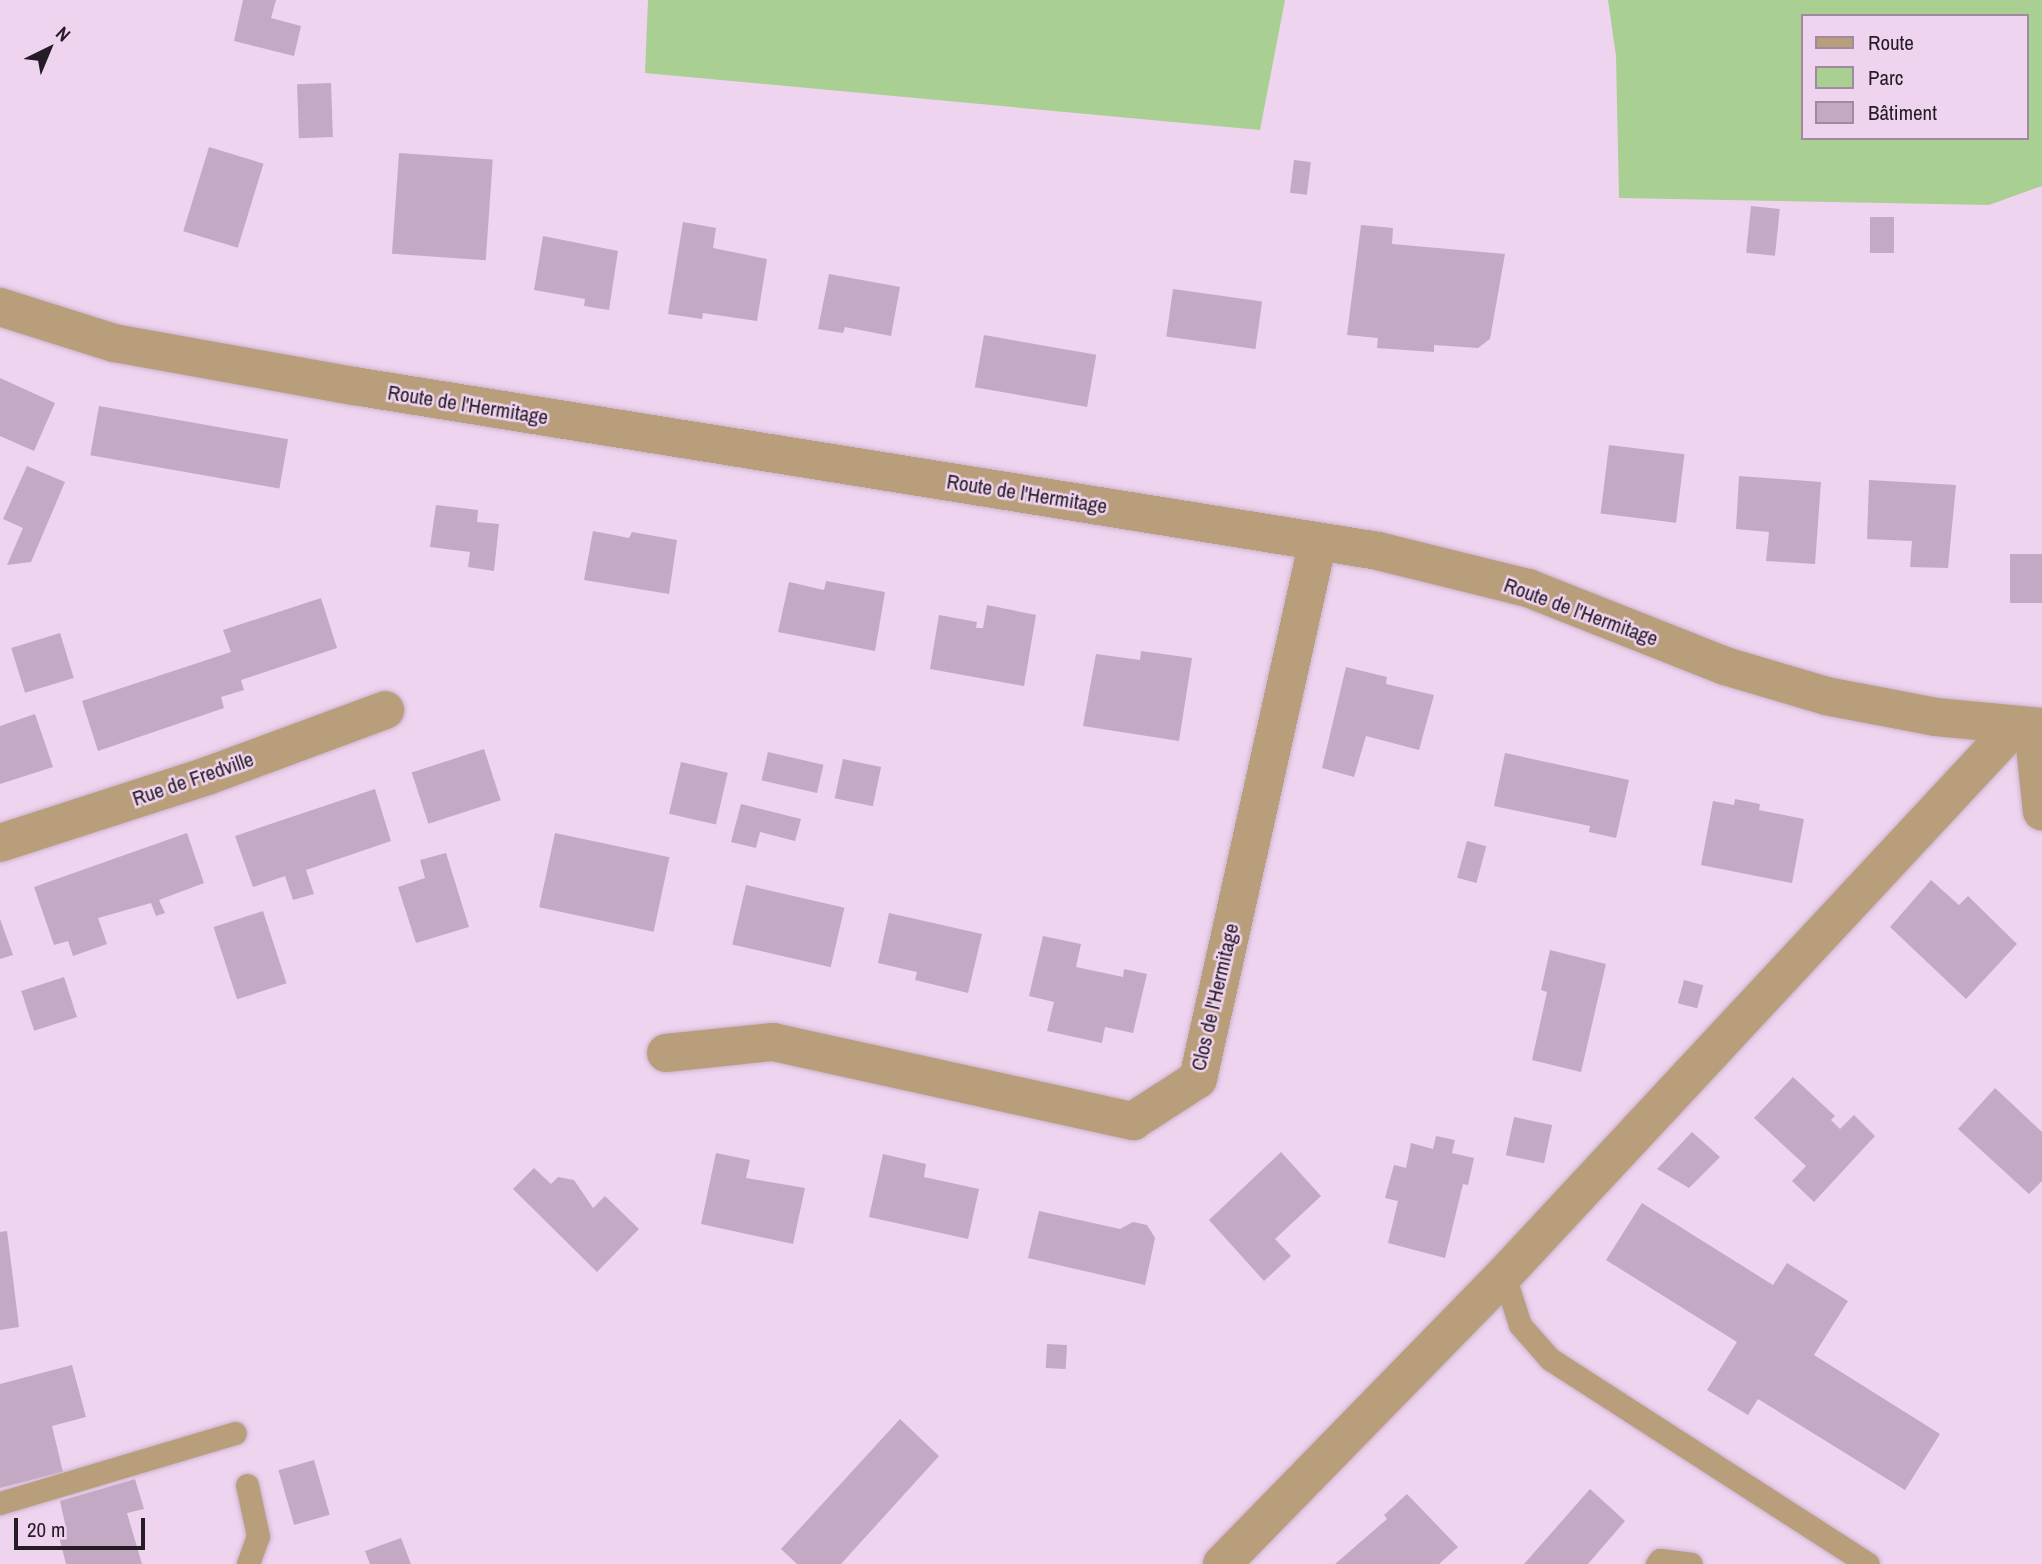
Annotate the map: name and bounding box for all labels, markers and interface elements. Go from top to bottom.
north arrow [14,14,84,84]
legend [1800,14,2028,140]
text: N [50,20,76,47]
text: Route [1868,28,1914,57]
text: Parc [1868,63,1903,92]
text: Bâtiment [1868,98,1937,127]
street label: Route de l'Hermitage [386,380,550,430]
street label: Route de l'Hermitage [945,469,1109,519]
street label: Route de l'Hermitage [1500,572,1662,652]
street label: Rue de Fredville [129,747,257,811]
street label: Clos de l'Hermitage [1186,921,1244,1073]
scale bar [18,1504,149,1548]
text: 20 m [27,1515,65,1544]

